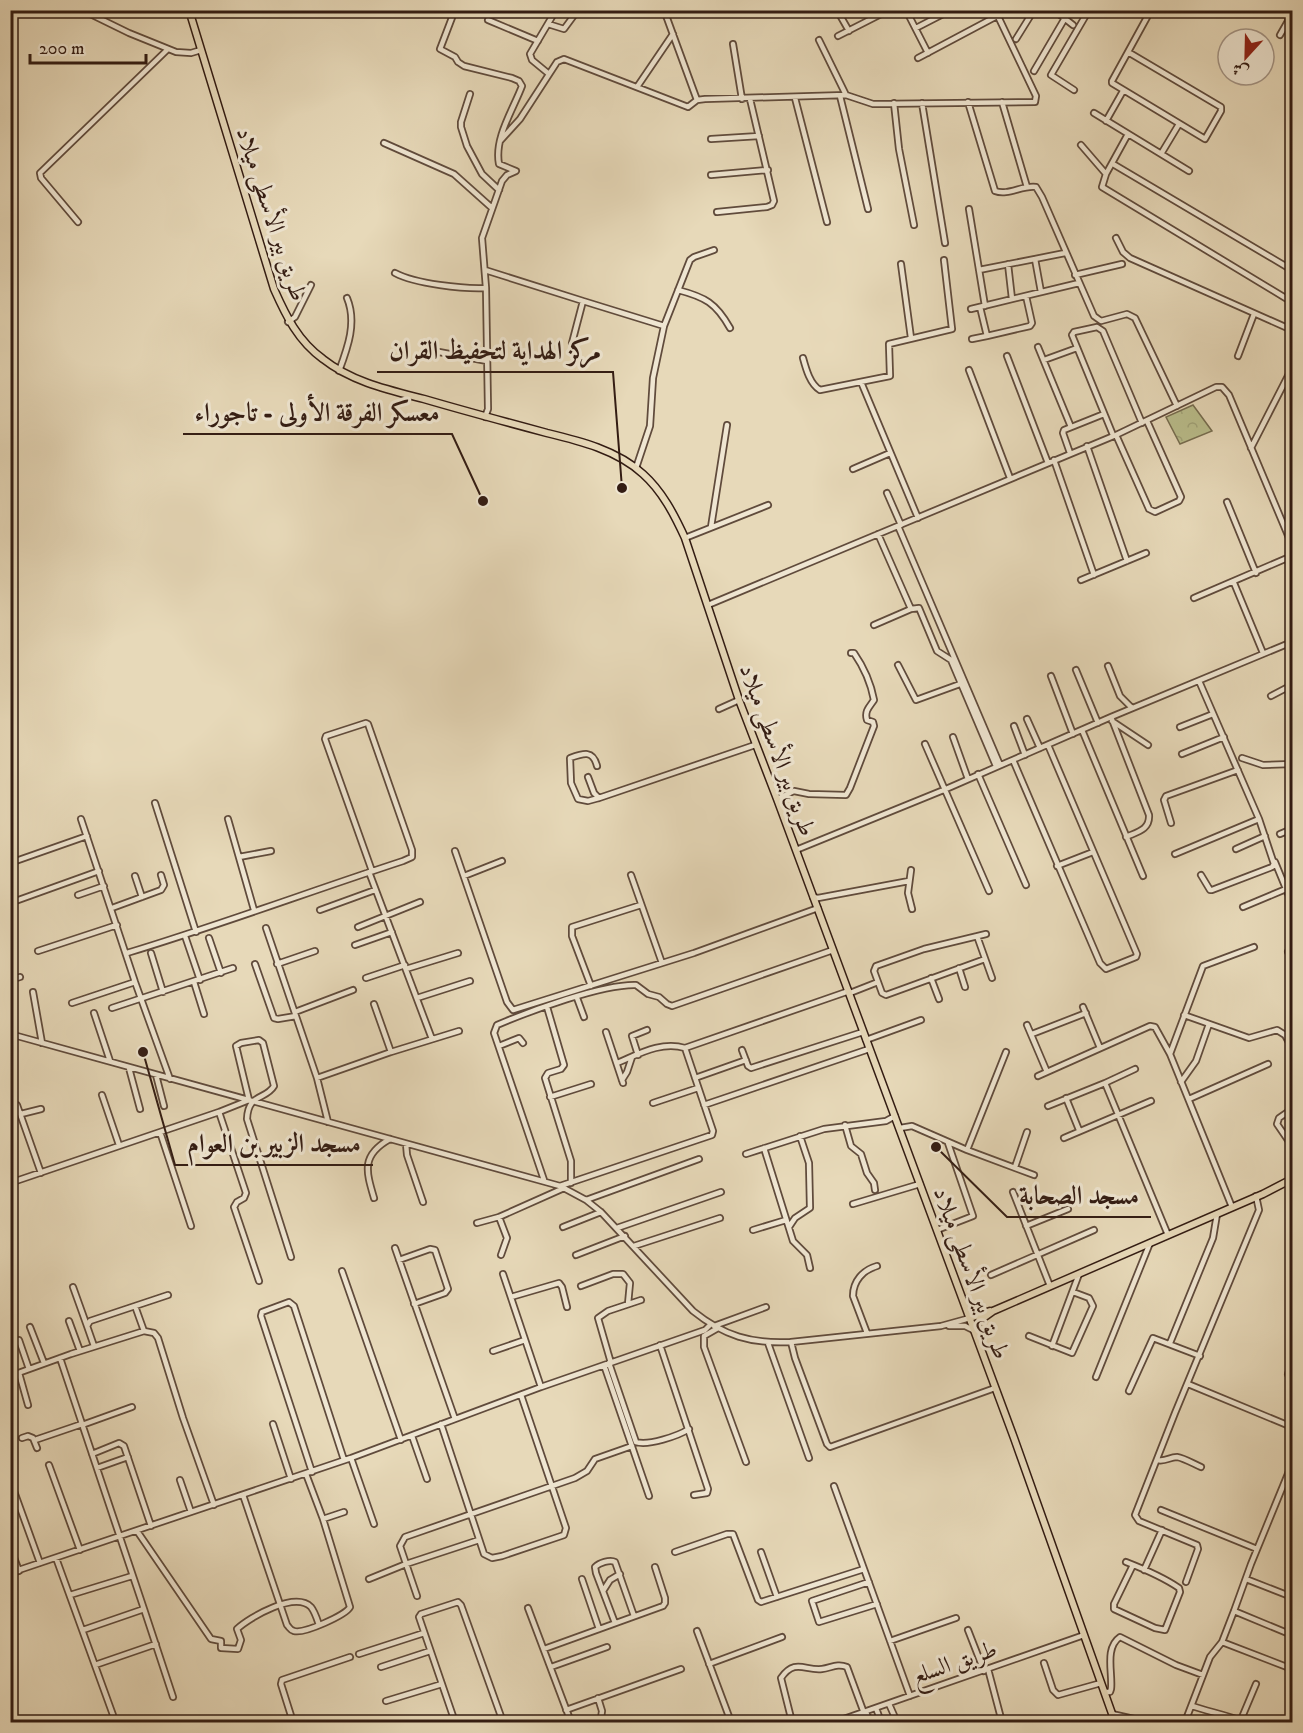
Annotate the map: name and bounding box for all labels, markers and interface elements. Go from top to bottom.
scale bar [30,27,146,65]
north arrow [1216,27,1276,87]
text: 200 m [39,38,85,60]
text: ش [1230,58,1252,82]
street label: طريق بير الأسطى ميلاد [228,123,315,305]
callout: مركز الهداية لتحفيظ القران [377,328,613,372]
text: مركز الهداية لتحفيظ القران [389,335,601,369]
callout: معسكر الفرقة الأولى - تاجوراء [183,390,452,434]
text: معسكر الفرقة الأولى - تاجوراء [194,393,440,430]
street label: طريق بير الأسطى ميلاد [731,659,824,841]
callout: مسجد الزبير بن العوام [175,1121,373,1165]
text: مسجد الزبير بن العوام [187,1128,361,1166]
callout: مسجد الصحابة [1007,1173,1151,1217]
text: مسجد الصحابة [1019,1180,1139,1213]
street label: طريق بير الأسطى ميلاد [925,1182,1018,1364]
street label: طريق السلع [908,1634,1003,1697]

